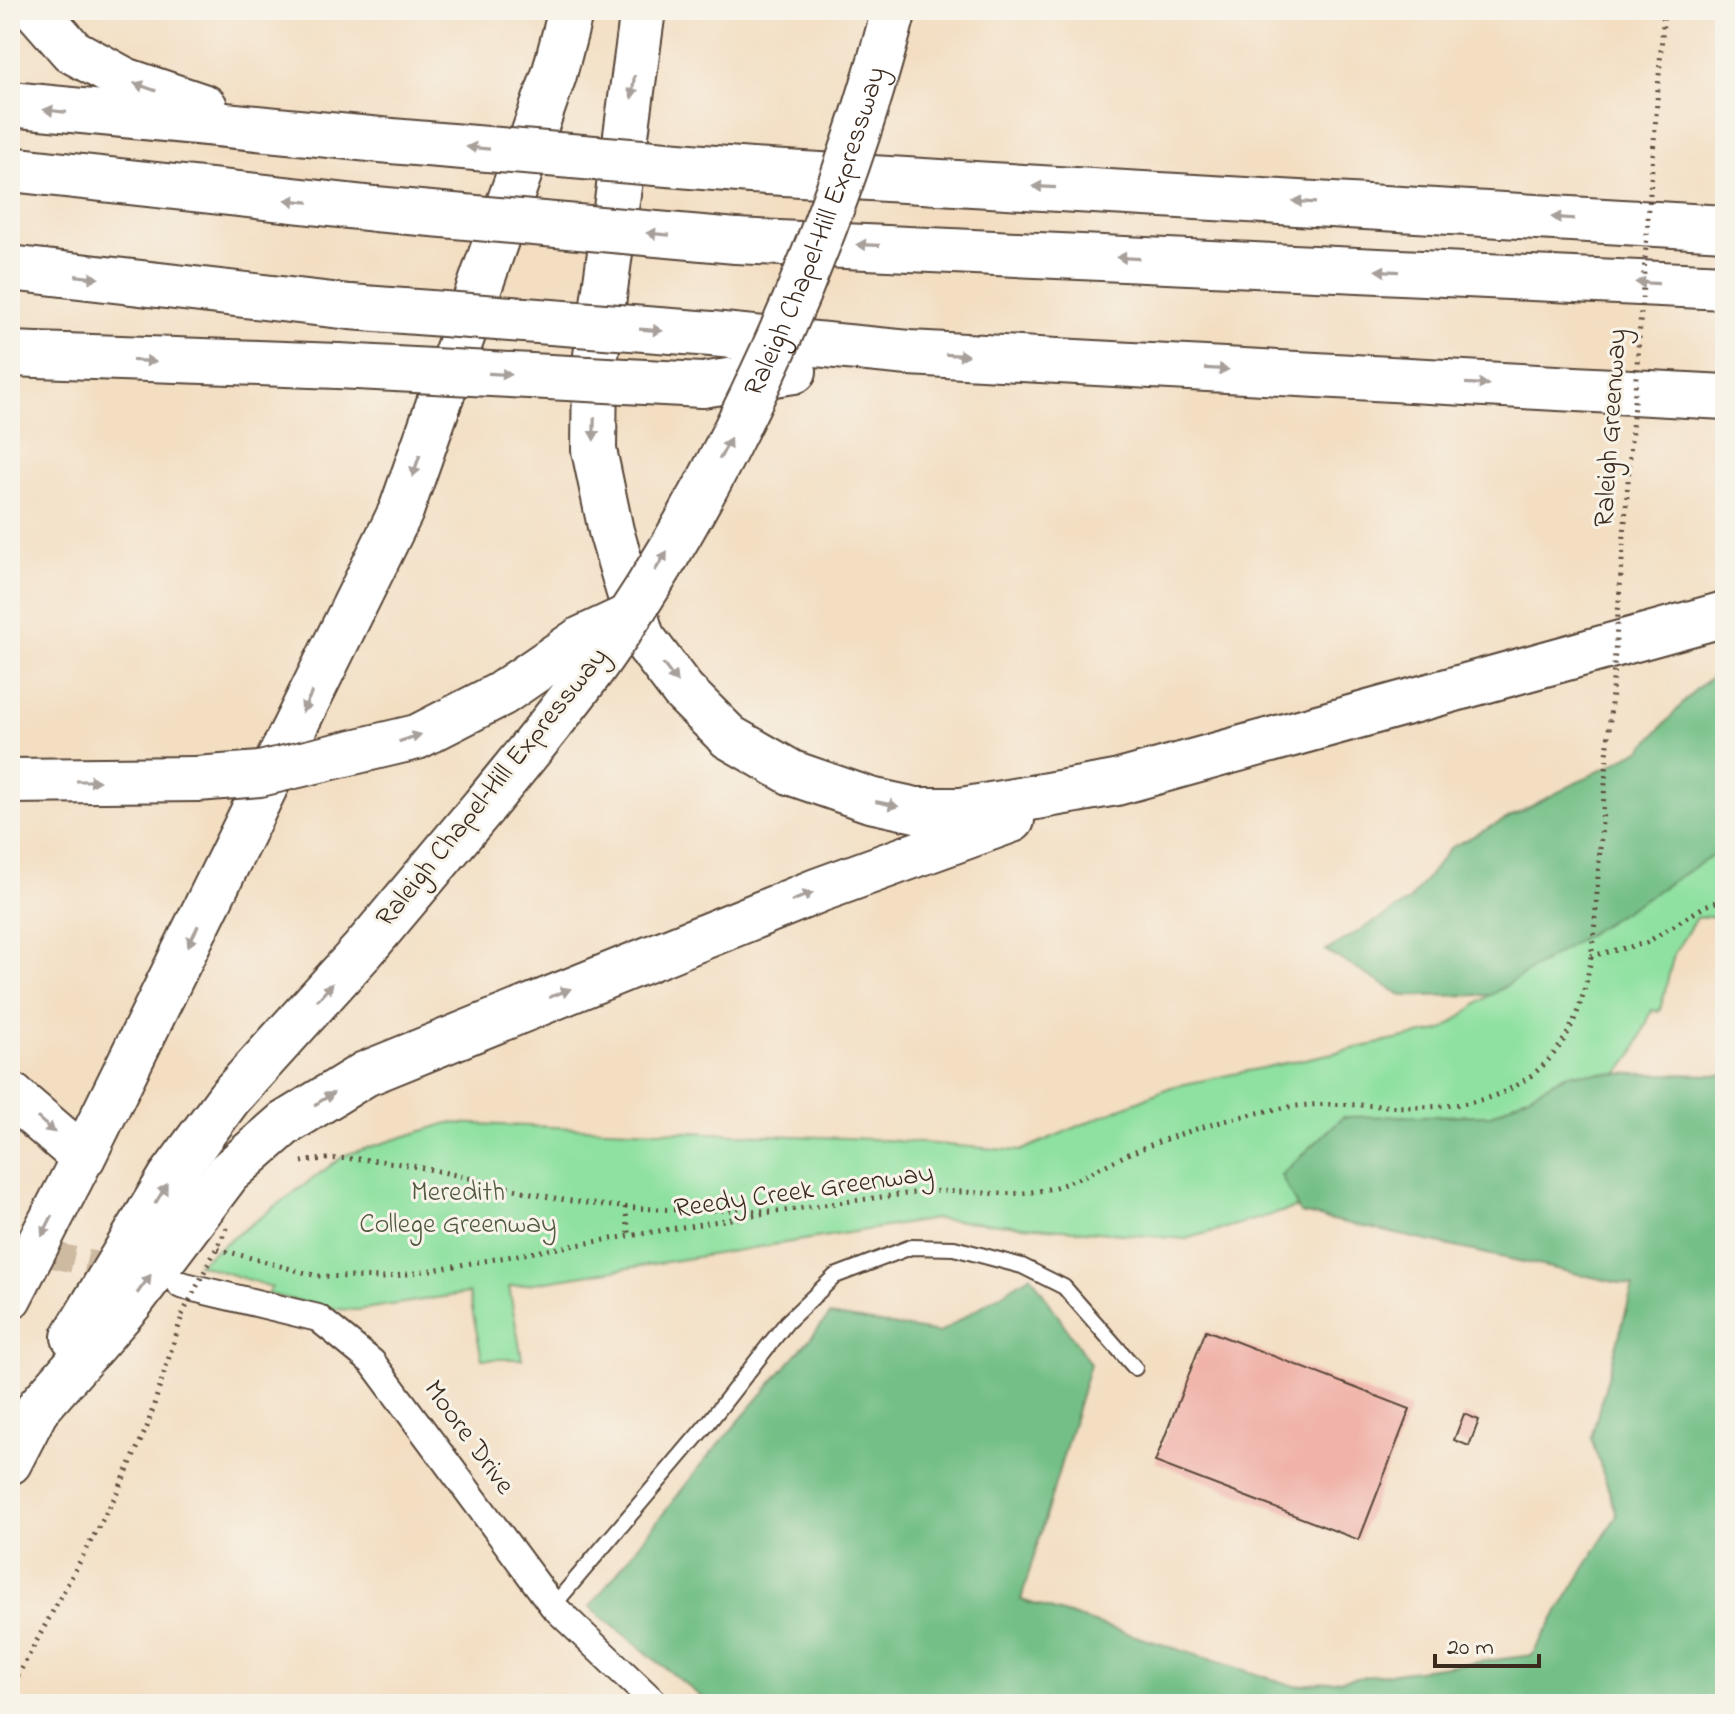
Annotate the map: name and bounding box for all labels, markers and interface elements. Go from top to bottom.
street label: Raleigh Chapel–Hill Expressway [734,62,898,404]
one-way arrow [627,75,640,100]
one-way arrow [133,81,157,93]
one-way arrow [43,104,68,117]
one-way arrow [465,141,490,154]
one-way arrow [1031,180,1056,193]
one-way arrow [285,195,310,208]
one-way arrow [1291,195,1316,208]
one-way arrow [1550,211,1575,224]
one-way arrow [645,227,670,240]
one-way arrow [855,239,880,252]
one-way arrow [1115,251,1140,264]
one-way arrow [1374,264,1399,277]
one-way arrow [75,271,100,284]
one-way arrow [1634,277,1659,290]
one-way arrow [639,324,664,337]
street label: Raleigh Greenway [1585,327,1639,529]
one-way arrow [945,349,970,362]
one-way arrow [132,355,157,368]
one-way arrow [1205,363,1230,376]
one-way arrow [488,368,513,381]
one-way arrow [1465,377,1490,390]
one-way arrow [588,417,601,442]
one-way arrow [717,438,731,460]
one-way arrow [410,455,422,479]
one-way arrow [653,550,667,572]
street label: Raleigh Chapel–Hill Expressway [367,639,619,937]
one-way arrow [661,663,677,683]
one-way arrow [301,691,314,714]
one-way arrow [399,731,423,744]
one-way arrow [76,775,101,787]
one-way arrow [875,798,900,811]
one-way arrow [790,890,814,903]
one-way arrow [186,924,200,947]
one-way arrow [315,983,333,1002]
one-way arrow [548,986,572,999]
one-way arrow [313,1093,335,1107]
one-way arrow [37,1116,56,1134]
street label: Reedy Creek Greenway [672,1154,936,1230]
park label: Meredith College Greenway [359,1173,557,1246]
one-way arrow [153,1183,168,1204]
one-way arrow [40,1215,53,1238]
one-way arrow [136,1273,152,1295]
street label: Moore Drive [412,1372,524,1504]
scale bar [1435,1618,1539,1668]
text: 20 m [1447,1631,1494,1666]

